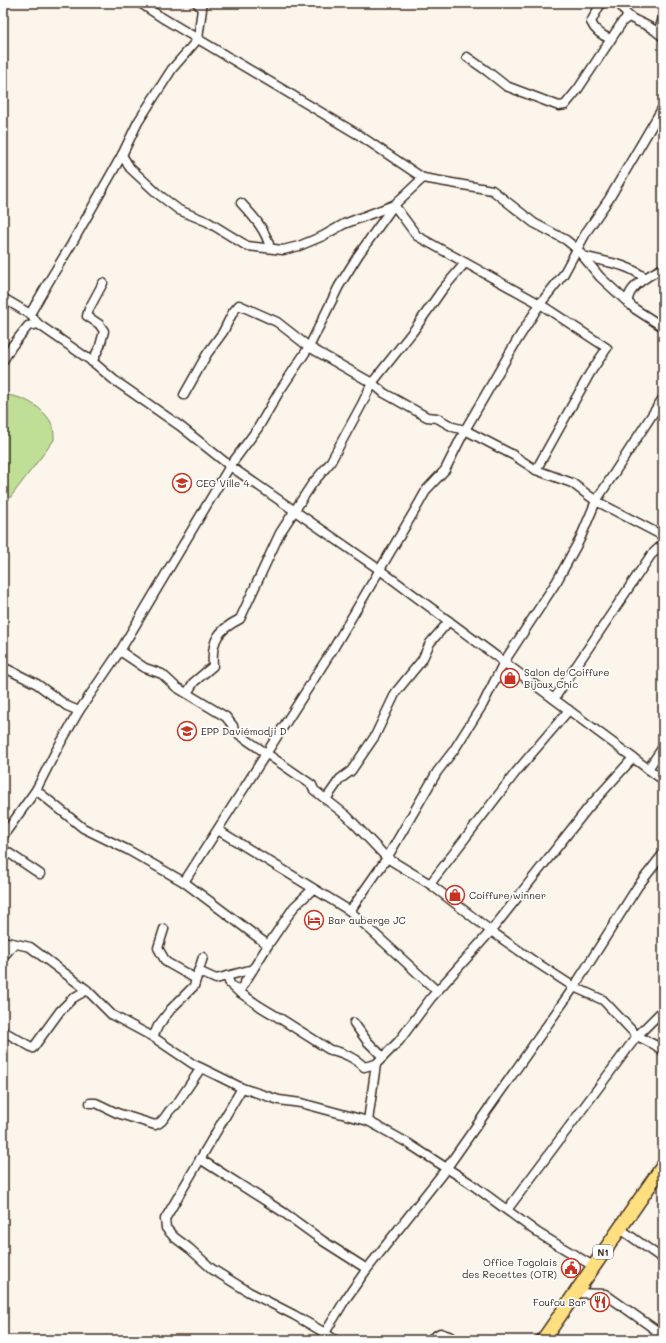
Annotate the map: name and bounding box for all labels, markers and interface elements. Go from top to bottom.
school or university icon: CEG Ville 4 [171,472,193,494]
place label: CEG Ville 4 [196,476,249,490]
place label: Salon de Coiffure Bijoux Chic [524,665,609,691]
shop icon: Salon de Coiffure Bijoux Chic [499,667,521,689]
school or university icon: EPP Daviémodji D [176,720,198,742]
place label: EPP Daviémodji D [201,724,287,738]
shop icon: Coiffure winner [444,884,466,906]
place label: Coiffure winner [469,888,546,902]
hotel icon: Bar auberge JC [303,909,325,931]
place label: Bar auberge JC [328,913,406,927]
road number: N1 [593,1245,613,1259]
place label: Office Togolais des Recettes (OTR) [462,1255,557,1281]
public building icon: Office Togolais des Recettes (OTR) [560,1257,582,1279]
restaurant icon: Foufou Bar [589,1291,611,1313]
place label: Foufou Bar [533,1295,586,1309]

